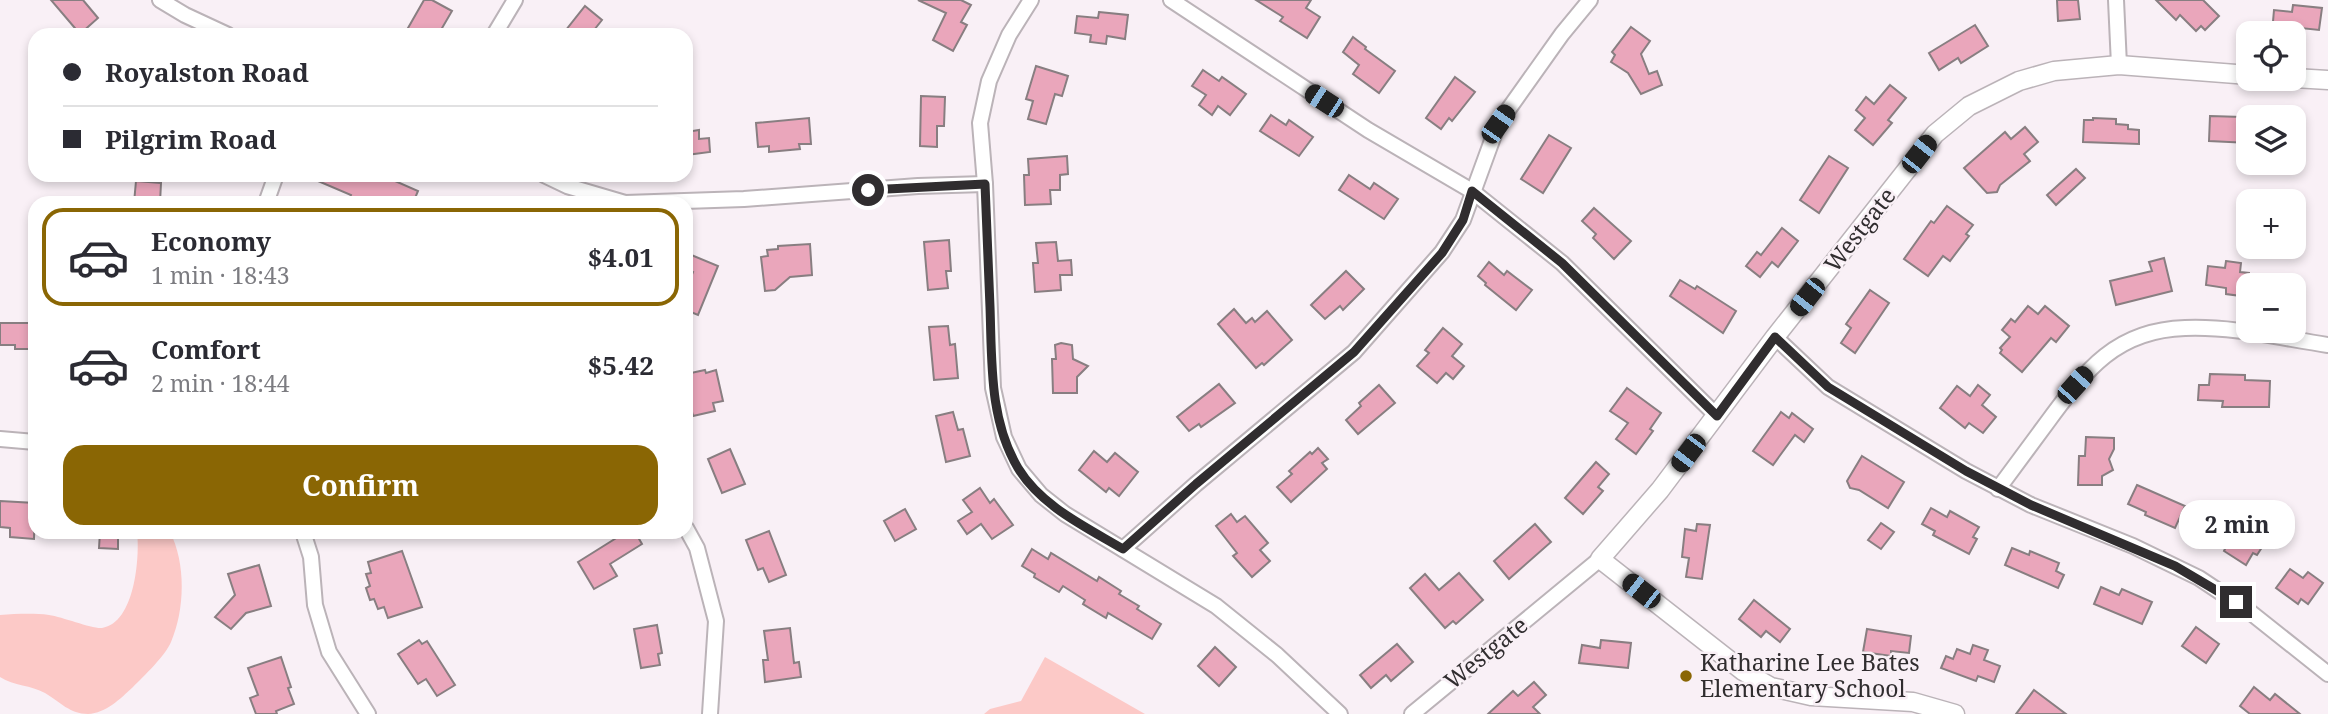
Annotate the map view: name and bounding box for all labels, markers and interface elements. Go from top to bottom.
map controls [2236,21,2306,343]
button: locate [2236,21,2306,91]
text: Royalston Road [105,54,309,90]
car [1301,81,1348,121]
car [1478,101,1519,147]
button: layers [2236,105,2306,175]
text: Pilgrim Road [105,121,277,157]
car [1898,131,1941,177]
route start [852,174,884,206]
street label: Westgate [1816,180,1902,278]
button: + [2236,189,2306,259]
text: Economy [151,223,271,259]
icon: car [67,226,130,289]
text: $4.01 [588,239,654,275]
text: 1 min · 18:43 [151,259,289,291]
button: − [2236,273,2306,343]
car [1786,274,1829,320]
text: Comfort [151,331,261,367]
icon: car [67,334,130,397]
text: $5.42 [588,347,654,383]
car [2054,362,2097,408]
text: 2 min · 18:44 [151,367,289,399]
car [1667,430,1710,476]
button: Confirm [63,445,658,525]
callout: 2 min [2178,500,2294,550]
text: 2 min [2204,508,2270,540]
car [1618,570,1665,612]
route end [2220,586,2252,618]
street label: Westgate [1437,609,1534,696]
place label: Katharine Lee Bates Elementary School [1700,646,1920,704]
marker: Katharine Lee Bates Elementary School [1678,668,1694,684]

